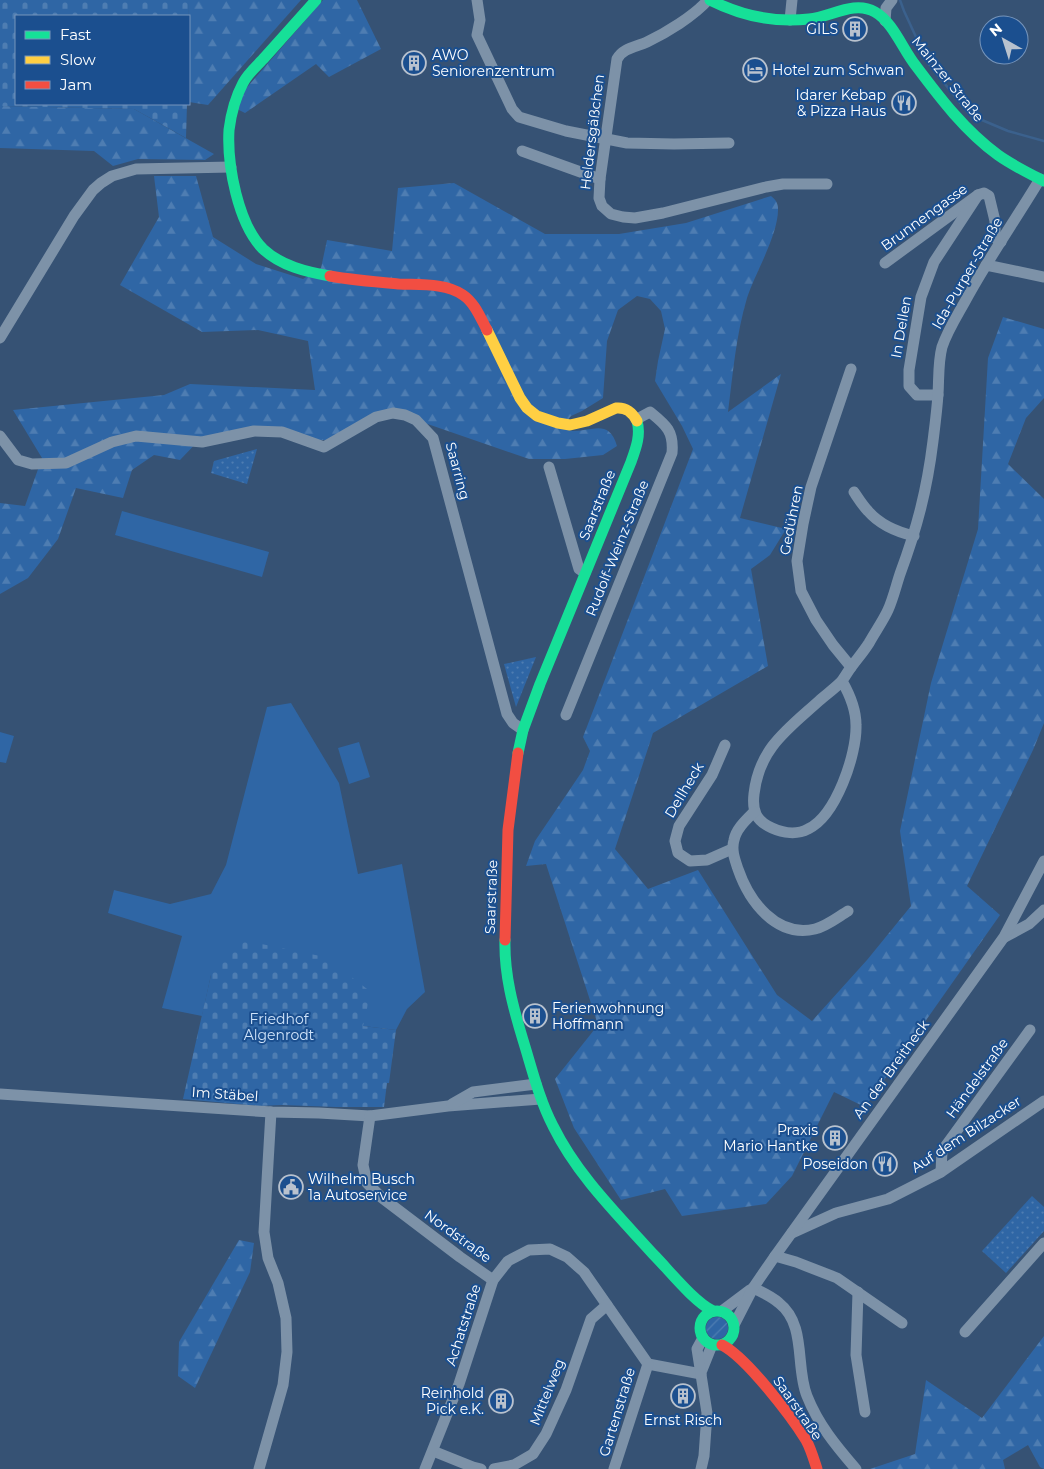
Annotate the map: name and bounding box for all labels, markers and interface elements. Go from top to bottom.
legend [15,15,190,105]
north arrow [979,15,1029,65]
building icon: GILS [842,16,868,42]
text: N [986,19,1006,40]
place label: GILS [806,20,838,38]
text: Fast [60,25,91,44]
street label: Mainzer Straße [908,33,988,125]
place label: AWO Seniorenzentrum [432,46,555,80]
text: Slow [60,50,96,69]
building icon: AWO Seniorenzentrum [401,50,427,76]
hotel icon: Hotel zum Schwan [742,57,768,83]
place label: Hotel zum Schwan [772,61,904,79]
street label: Heldersgäßchen [576,73,608,191]
text: Jam [59,75,92,94]
place label: Idarer Kebap & Pizza Haus [796,86,886,120]
restaurant icon: Idarer Kebap & Pizza Haus [891,90,917,116]
street label: Brunnengasse [877,180,971,254]
street label: Ida-Purper-Straße [928,214,1006,332]
street label: In Dellen [887,294,915,360]
street label: Saarring [442,440,474,502]
street label: Saarstraße [575,467,619,543]
street label: Rudolf-Weinz-Straße [581,477,653,619]
street label: Gedühren [775,483,807,557]
street label: Dellheck [660,758,708,821]
street label: Saarstraße [481,860,501,934]
place label: Ferienwohnung Hoffmann [552,999,664,1033]
building icon: Ferienwohnung Hoffmann [522,1003,548,1029]
park label: Friedhof Algenrodt [244,1010,315,1044]
street label: An der Breitheck [849,1015,933,1122]
street label: Händelstraße [942,1035,1012,1121]
street label: Im Stäbel [191,1083,259,1105]
street label: Auf dem Bilzacker [908,1091,1025,1176]
place label: Praxis Mario Hantke [723,1121,818,1155]
building icon: Praxis Mario Hantke [822,1125,848,1151]
restaurant icon: Poseidon [872,1151,898,1177]
place label: Poseidon [803,1155,868,1173]
place label: Wilhelm Busch 1a Autoservice [308,1170,415,1204]
public building icon: Wilhelm Busch 1a Autoservice [278,1174,304,1200]
street label: Nordstraße [421,1206,495,1266]
street label: Achatstraße [441,1282,485,1368]
street label: Mittelweg [525,1356,569,1428]
street label: Gartenstraße [595,1365,639,1459]
street label: Saarstraße [769,1372,827,1444]
building icon: Ernst Risch [670,1383,696,1409]
place label: Reinhold Pick e.K. [421,1384,484,1418]
building icon: Reinhold Pick e.K. [488,1388,514,1414]
place label: Ernst Risch [644,1411,722,1429]

